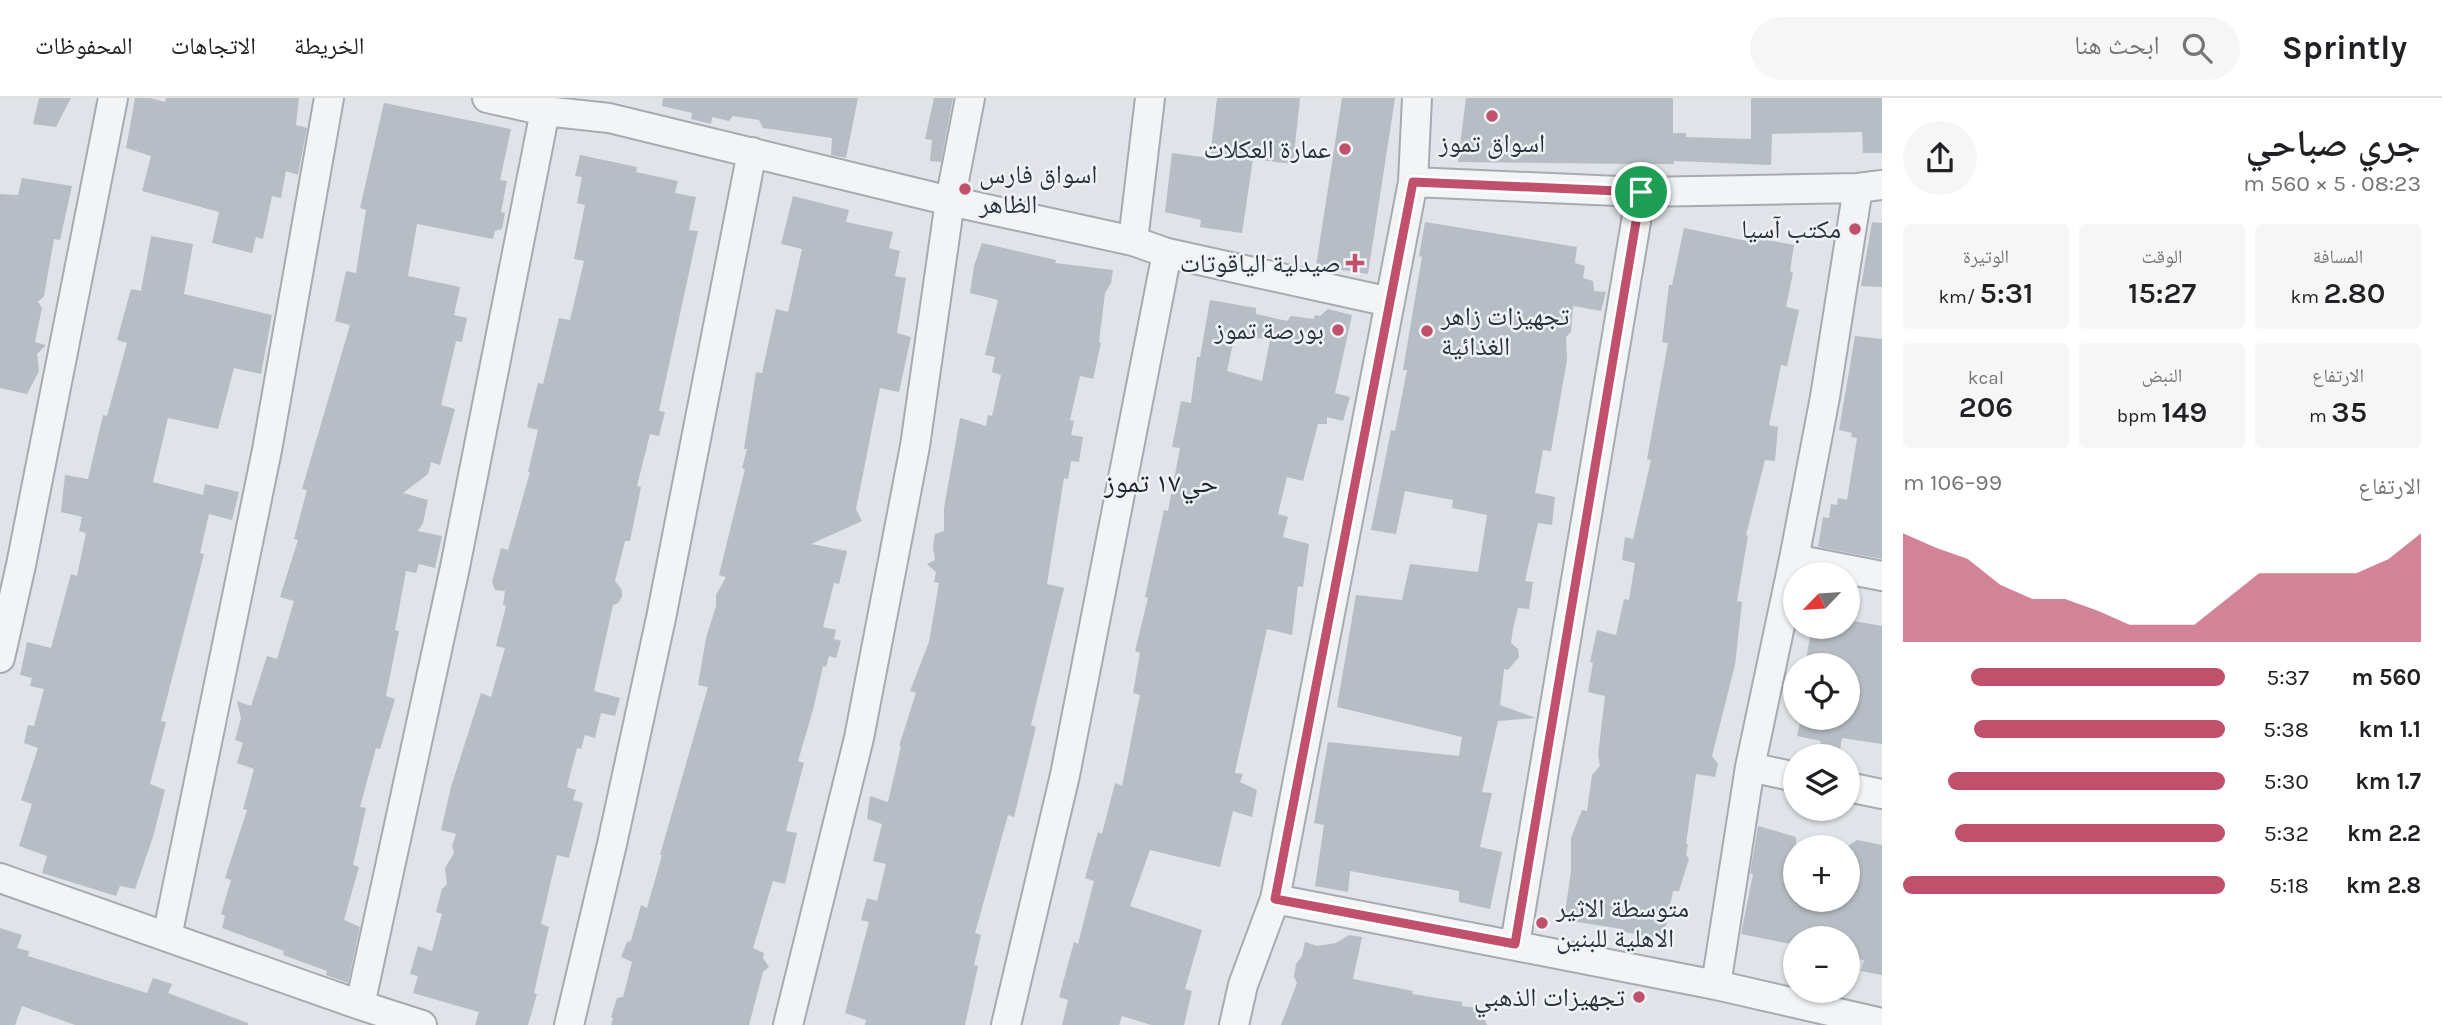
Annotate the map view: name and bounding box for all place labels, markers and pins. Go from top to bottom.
marker: اسواق تموز [1484,108,1500,124]
place label: اسواق تموز [1438,128,1545,159]
place label: عمارة العكلات [1203,134,1331,165]
marker: عمارة العكلات [1337,141,1353,157]
place label: اسواق فارس الظاهر [978,159,1098,220]
pin [1611,162,1671,222]
marker: اسواق فارس الظاهر [957,181,973,197]
place label: مكتب آسيا [1741,214,1841,245]
marker: مكتب آسيا [1847,221,1863,237]
place label: صيدلية الياقوتات [1180,248,1341,279]
marker: صيدلية الياقوتات [1347,255,1363,271]
place label: تجهيزات زاهر الغذائية [1440,301,1570,362]
place label: بورصة تموز [1213,315,1324,346]
marker: بورصة تموز [1330,322,1346,338]
marker: تجهيزات زاهر الغذائية [1419,323,1435,339]
place label: متوسطة الاثير الاهلية للبنين [1555,893,1689,954]
marker: متوسطة الاثير الاهلية للبنين [1534,915,1550,931]
place label: تجهيزات الذهبي [1474,982,1625,1018]
marker: تجهيزات الذهبي [1631,989,1647,1005]

